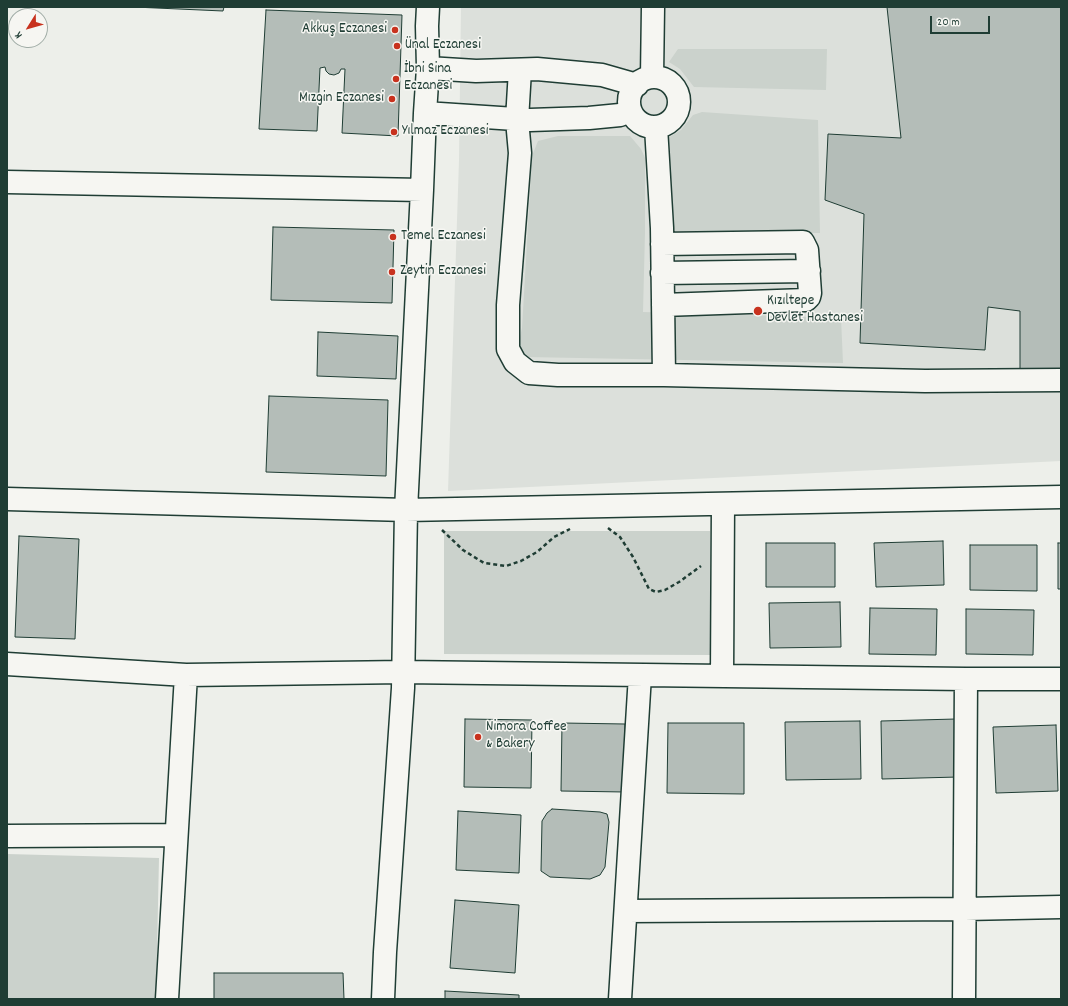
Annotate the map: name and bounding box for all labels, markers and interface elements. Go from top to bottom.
north arrow [8,8,48,48]
scale bar [932,8,992,34]
text: 20 m [937,14,960,31]
place label: Akkuş Eczanesi [302,21,387,39]
marker: Akkuş Eczanesi [390,25,400,35]
text: K [11,28,27,41]
place label: Ünal Eczanesi [405,37,481,55]
marker: Ünal Eczanesi [392,41,402,51]
place label: İbni Sina Eczanesi [404,61,452,96]
marker: İbni Sina Eczanesi [391,74,401,84]
place label: Mızgin Eczanesi [299,90,384,108]
marker: Mızgin Eczanesi [387,94,397,104]
place label: Yılmaz Eczanesi [402,123,488,141]
marker: Yılmaz Eczanesi [389,127,399,137]
place label: Temel Eczanesi [401,228,486,246]
marker: Temel Eczanesi [388,232,398,242]
place label: Zeytin Eczanesi [400,263,486,281]
marker: Zeytin Eczanesi [387,267,397,277]
place label: Kızıltepe Devlet Hastanesi [767,293,863,328]
marker: Kızıltepe Devlet Hastanesi [752,305,764,317]
place label: Nimora Coffee & Bakery [486,719,567,754]
marker: Nimora Coffee & Bakery [473,732,483,742]

